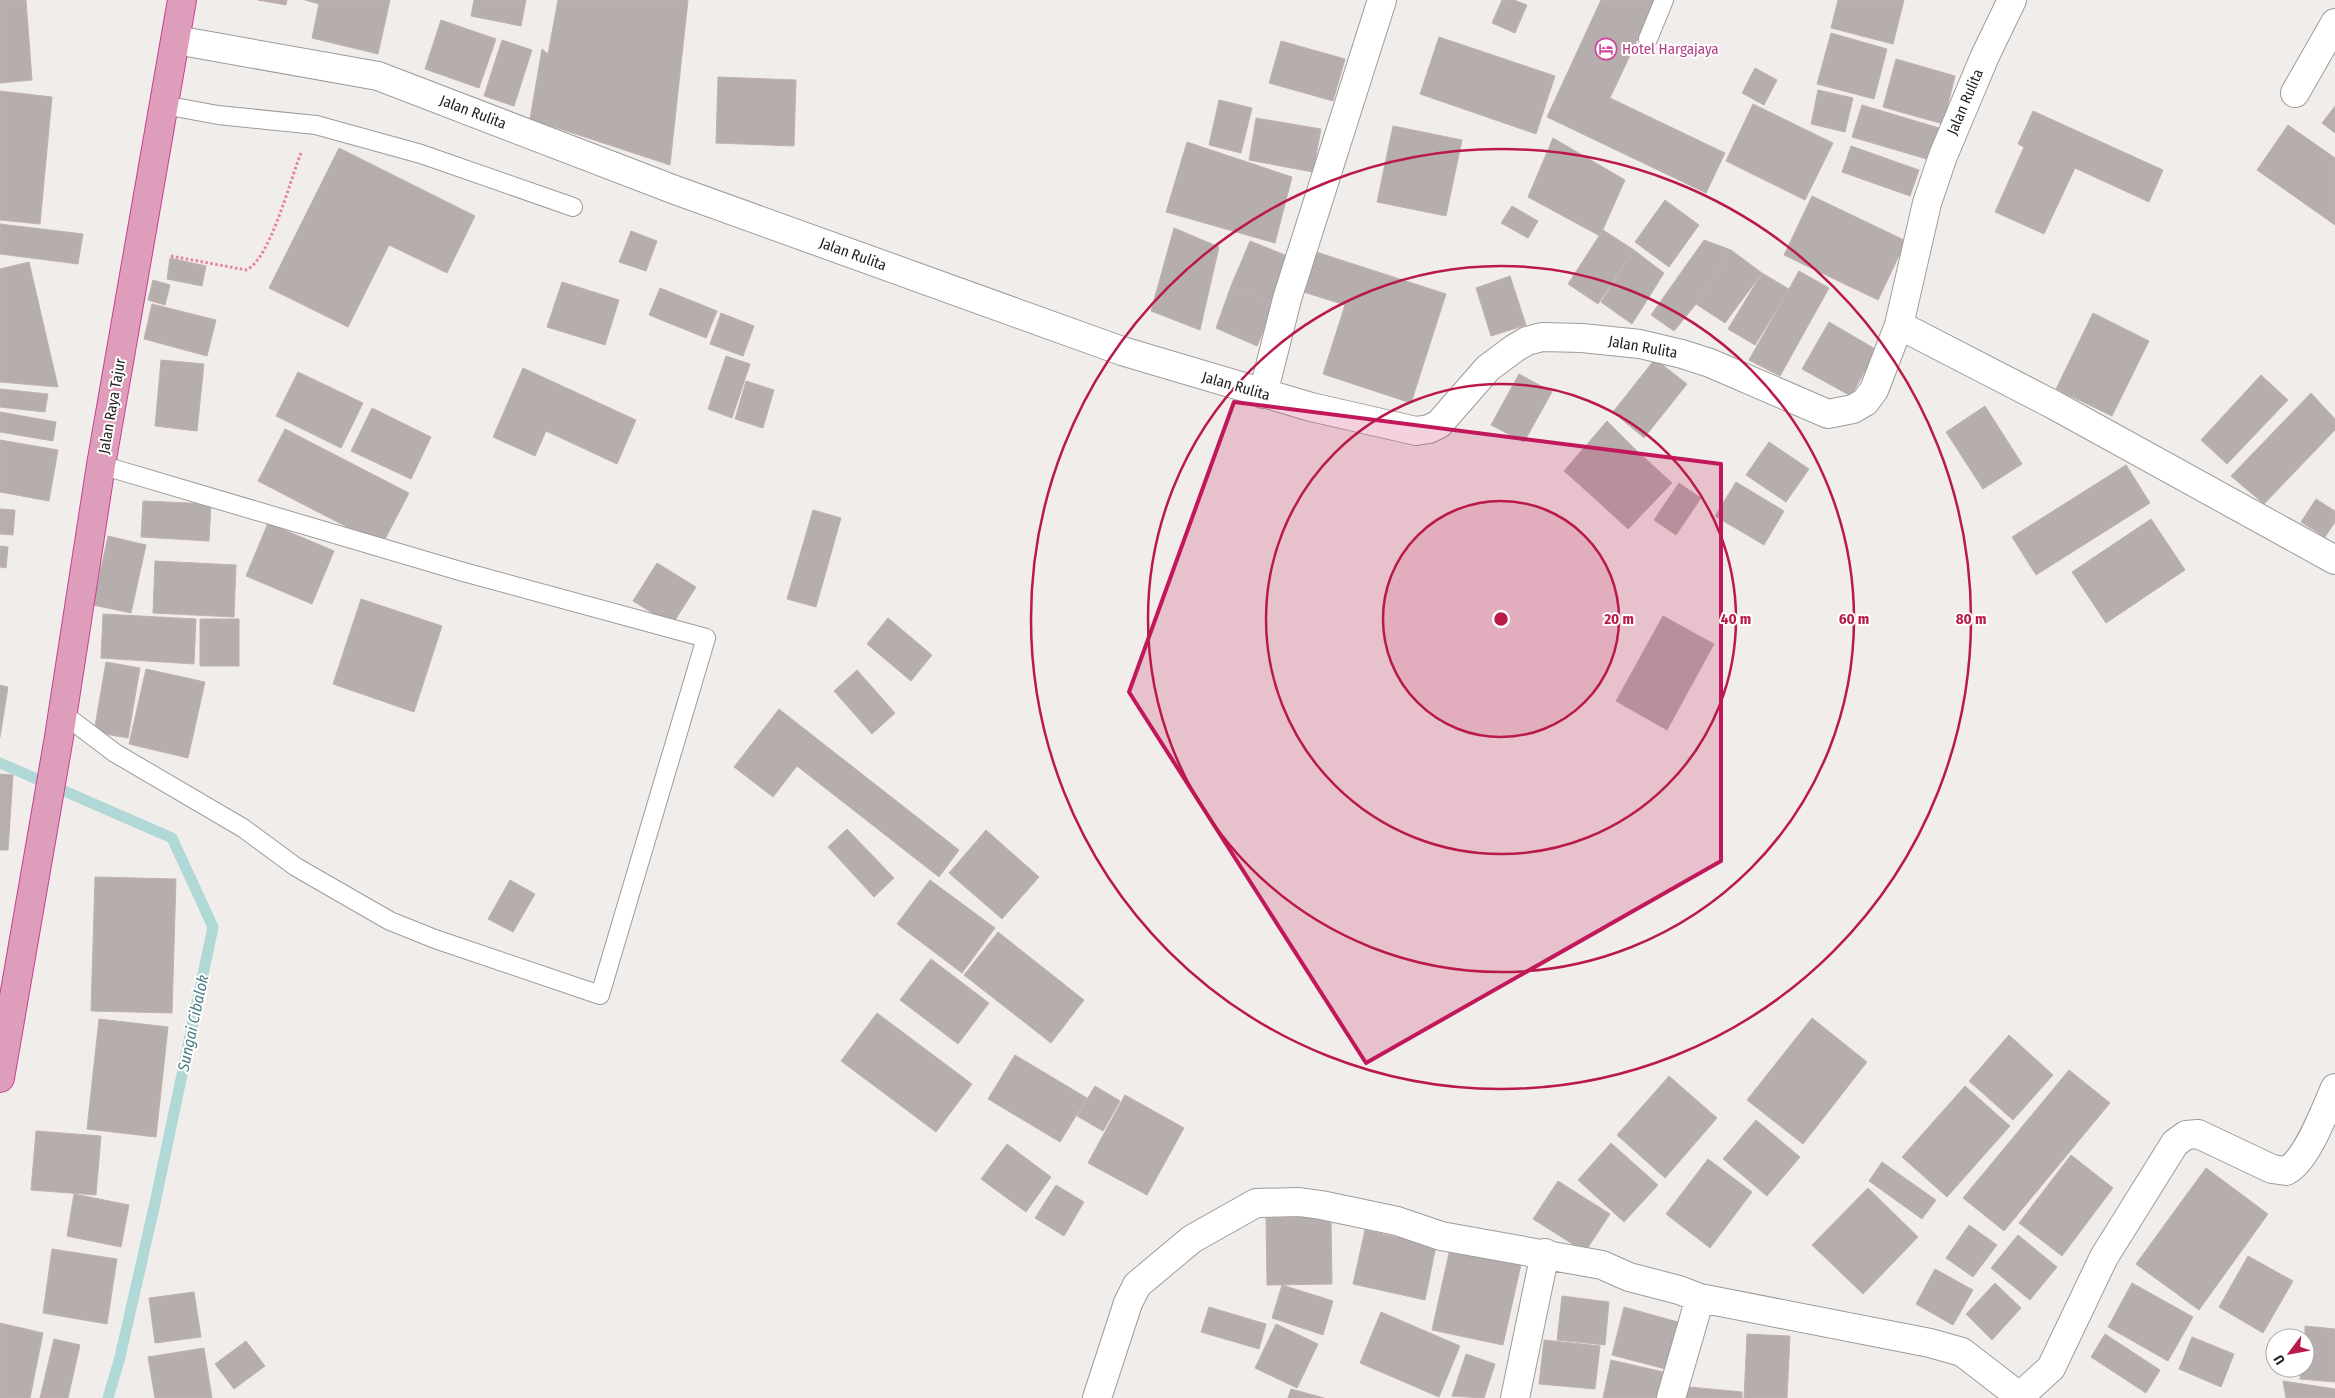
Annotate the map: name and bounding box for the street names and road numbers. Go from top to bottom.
street label: Jalan Rulita [1943,66,1987,138]
street label: Jalan Rulita [437,91,509,133]
street label: Jalan Rulita [817,234,889,274]
street label: Jalan Rulita [1607,332,1679,362]
street label: Jalan Raya Tajur [95,356,129,455]
street label: Jalan Rulita [1200,368,1272,404]

